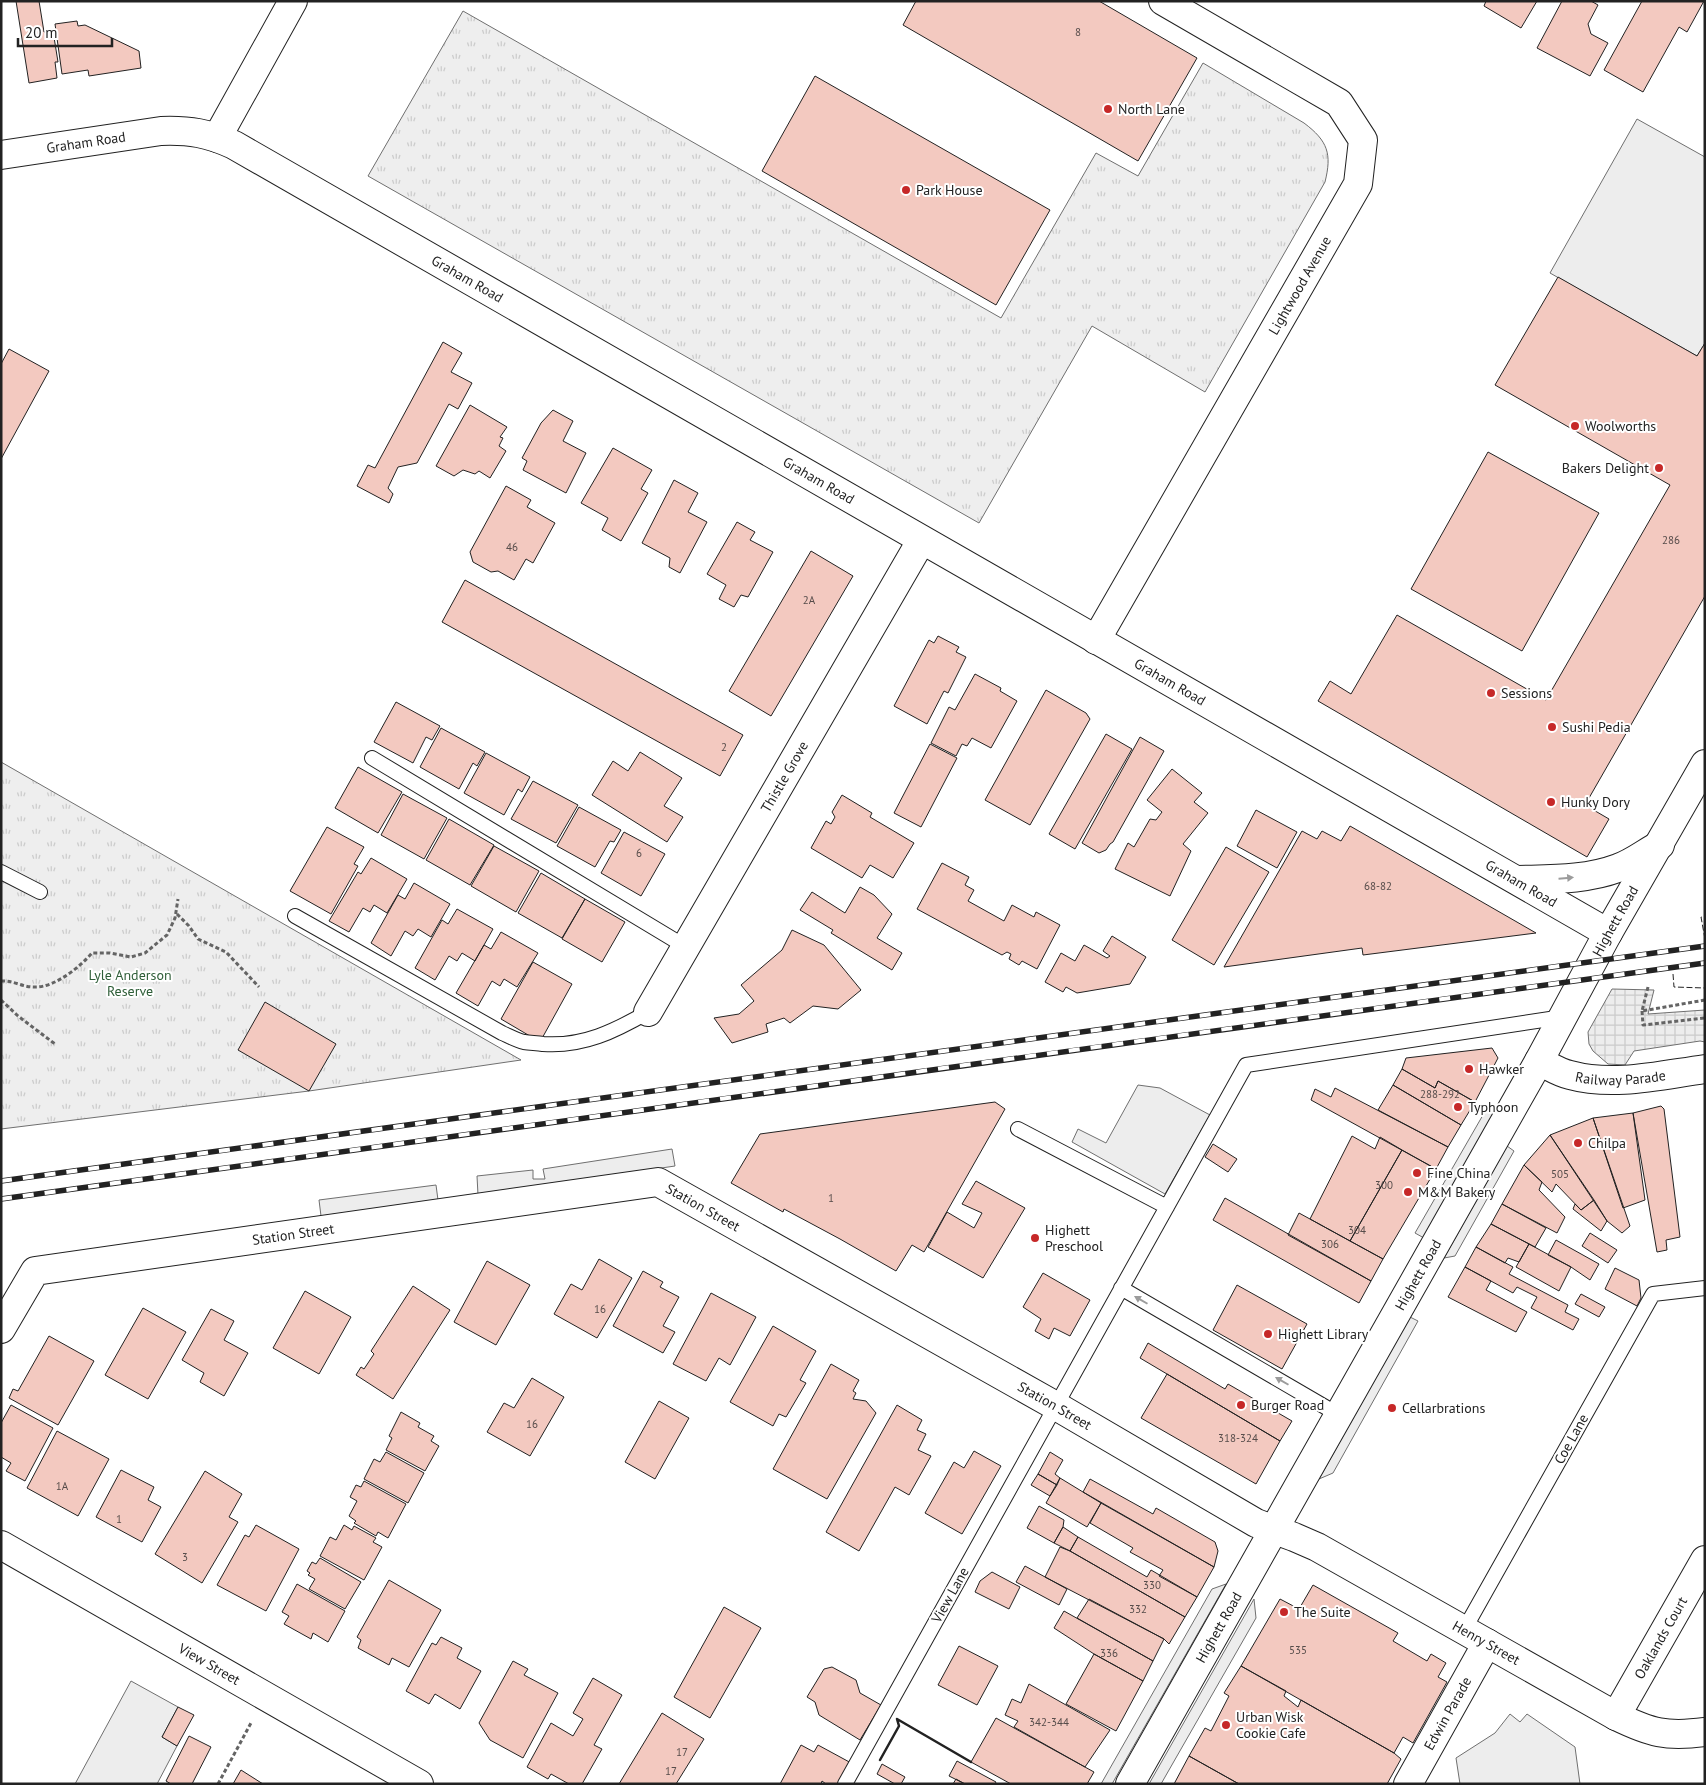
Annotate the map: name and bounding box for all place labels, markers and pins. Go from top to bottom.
place label: North Lane [1118,100,1185,118]
marker: North Lane [1102,103,1114,115]
place label: Park House [916,181,983,199]
marker: Park House [900,184,912,196]
place label: Woolworths [1585,417,1656,435]
marker: Woolworths [1569,420,1581,432]
place label: Bakers Delight [1562,459,1649,477]
marker: Bakers Delight [1653,462,1665,474]
place label: Sessions [1501,684,1552,702]
marker: Sessions [1485,687,1497,699]
place label: Sushi Pedia [1562,718,1631,736]
marker: Sushi Pedia [1546,721,1558,733]
place label: Hunky Dory [1561,793,1630,811]
marker: Hunky Dory [1545,796,1557,808]
place label: Hawker [1479,1060,1524,1078]
marker: Hawker [1463,1063,1475,1075]
place label: Typhoon [1468,1098,1518,1116]
marker: Typhoon [1452,1101,1464,1113]
place label: Chilpa [1588,1134,1626,1152]
marker: Chilpa [1572,1137,1584,1149]
place label: Fine China [1427,1164,1491,1182]
marker: Fine China [1411,1167,1423,1179]
place label: M&M Bakery [1418,1183,1496,1201]
marker: M&M Bakery [1402,1186,1414,1198]
place label: Highett Preschool [1045,1221,1103,1255]
marker: Highett Preschool [1029,1232,1041,1244]
place label: Highett Library [1278,1325,1369,1343]
marker: Highett Library [1262,1328,1274,1340]
place label: Burger Road [1251,1396,1324,1414]
marker: Burger Road [1235,1399,1247,1411]
place label: Cellarbrations [1402,1399,1485,1417]
marker: Cellarbrations [1386,1402,1398,1414]
place label: The Suite [1294,1603,1351,1621]
marker: The Suite [1278,1606,1290,1618]
place label: Urban Wisk Cookie Cafe [1236,1708,1306,1742]
marker: Urban Wisk Cookie Cafe [1220,1719,1232,1731]

